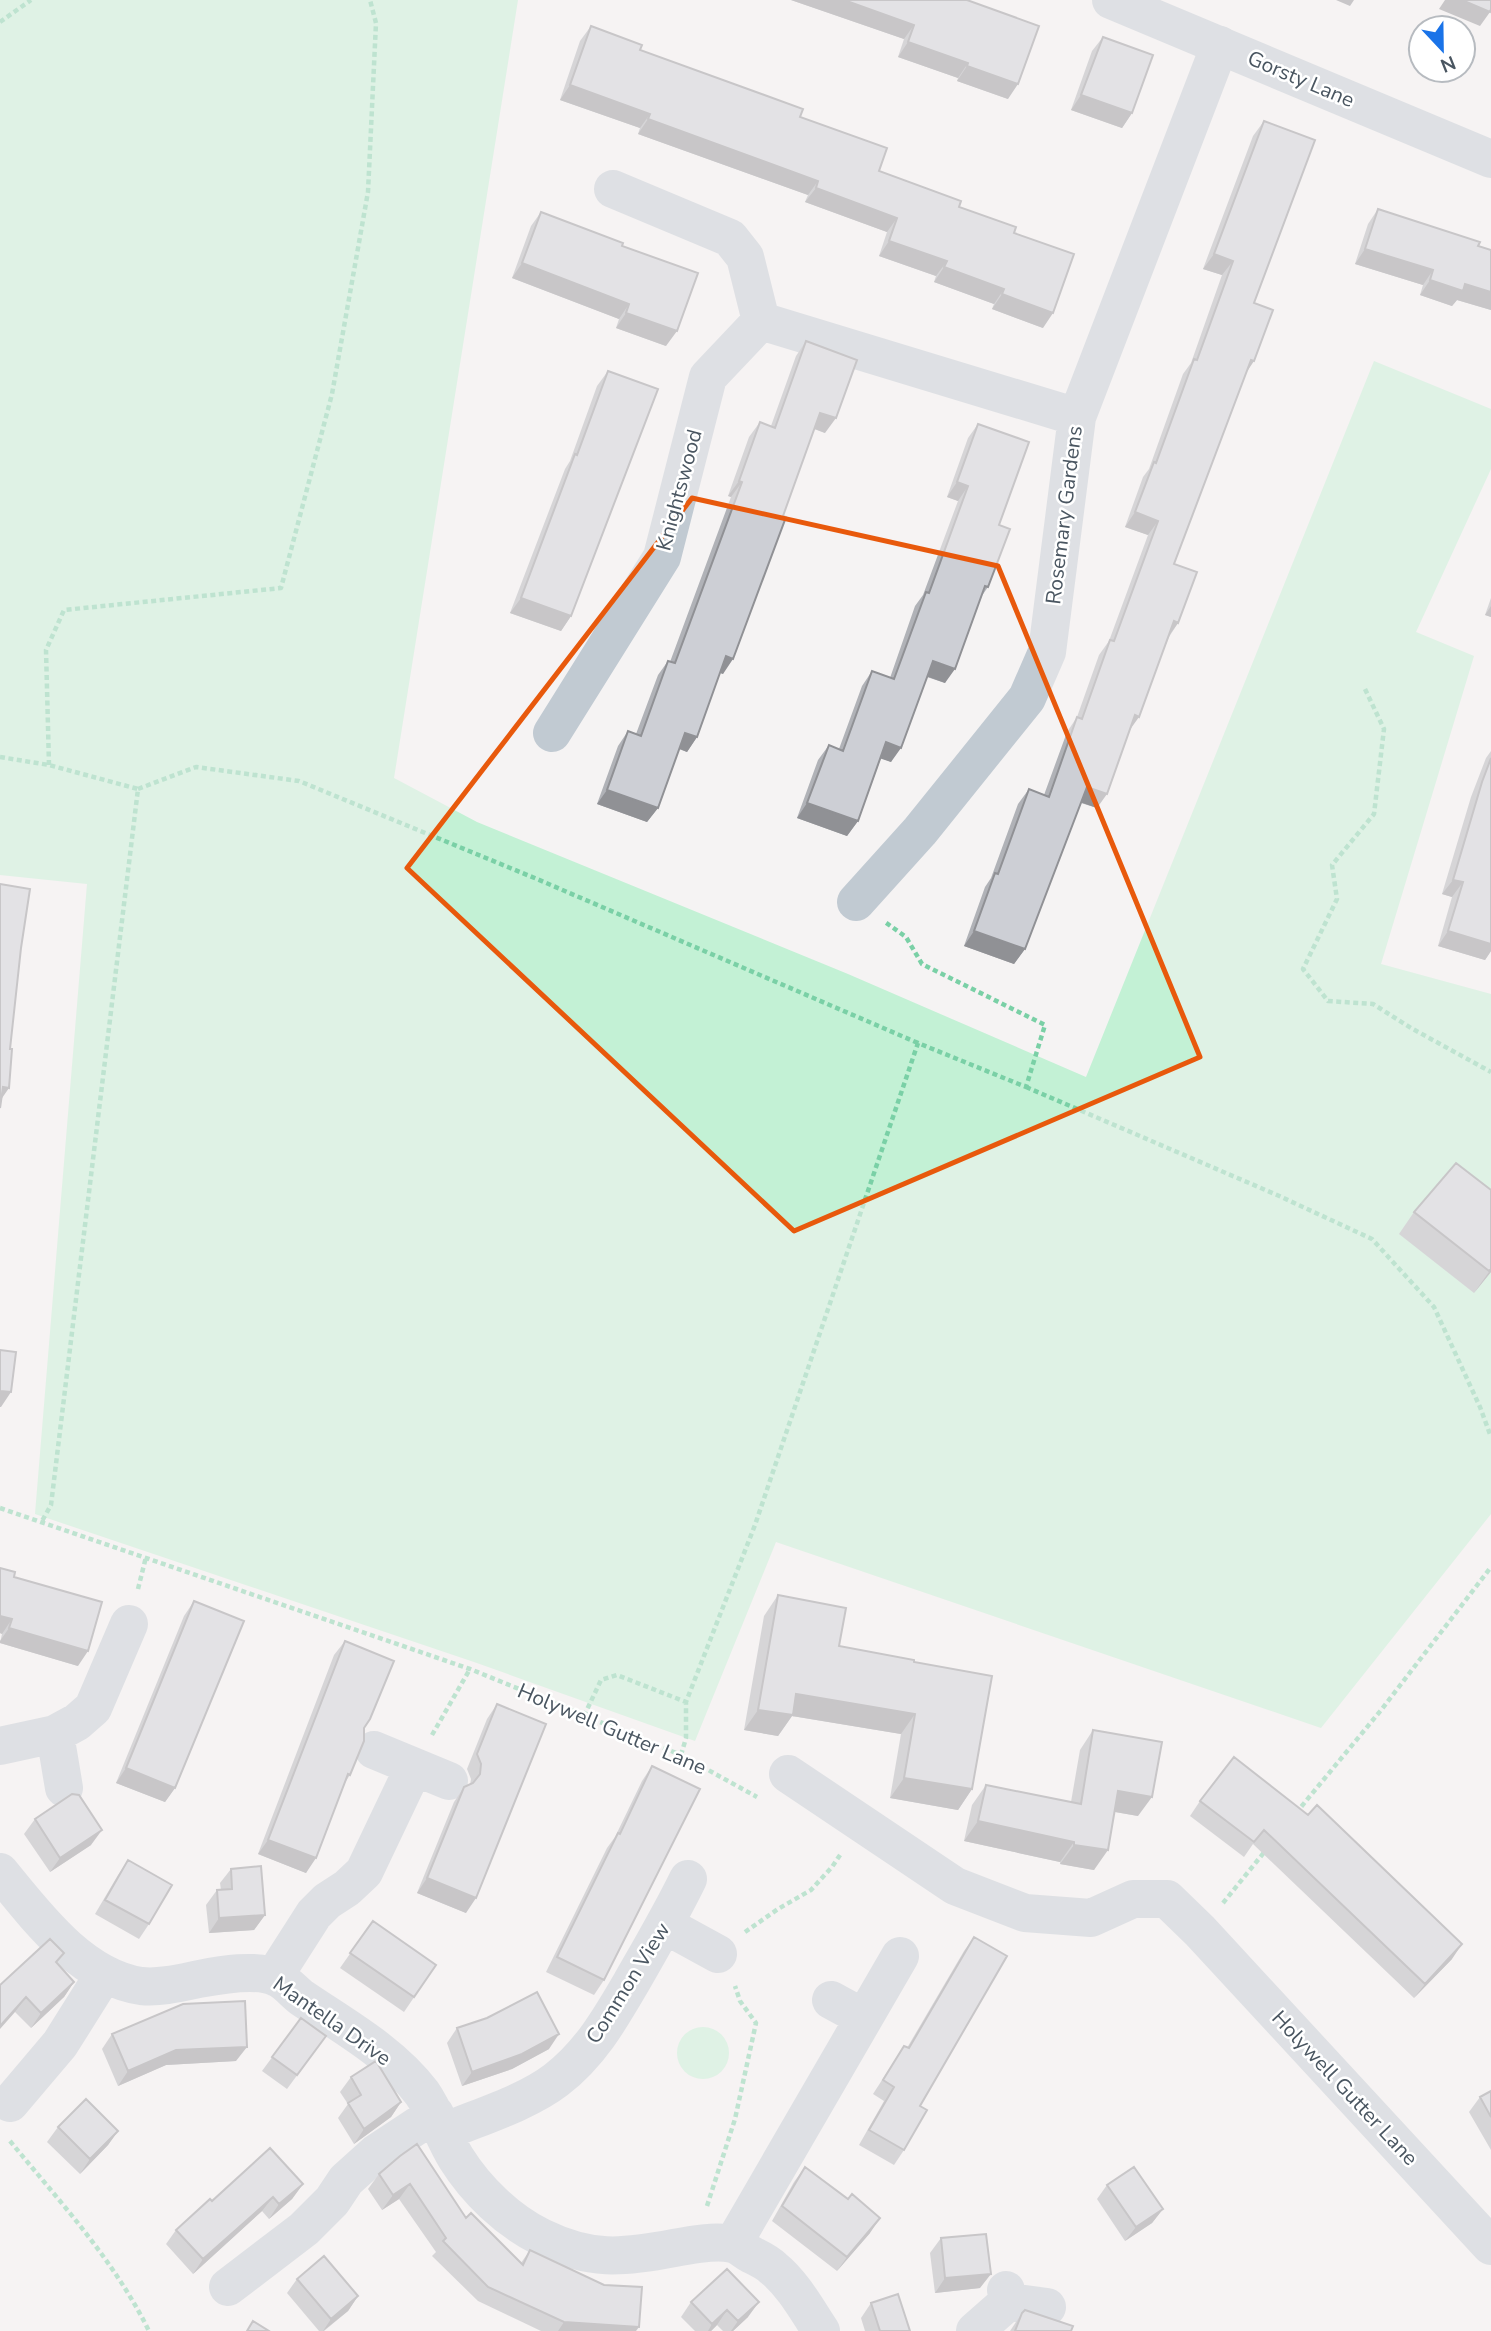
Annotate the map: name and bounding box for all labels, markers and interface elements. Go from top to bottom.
north arrow [1407,14,1477,84]
street label: Gorsty Lane [1243,44,1359,114]
text: N [1437,49,1459,79]
street label: Rosemary Gardens [1039,424,1089,606]
street label: Knightswood [649,426,709,554]
street label: Holywell Gutter Lane [513,1677,711,1781]
street label: Common View [580,1917,677,2049]
street label: Mantella Drive [267,1970,397,2072]
street label: Holywell Gutter Lane [1266,2004,1424,2172]

